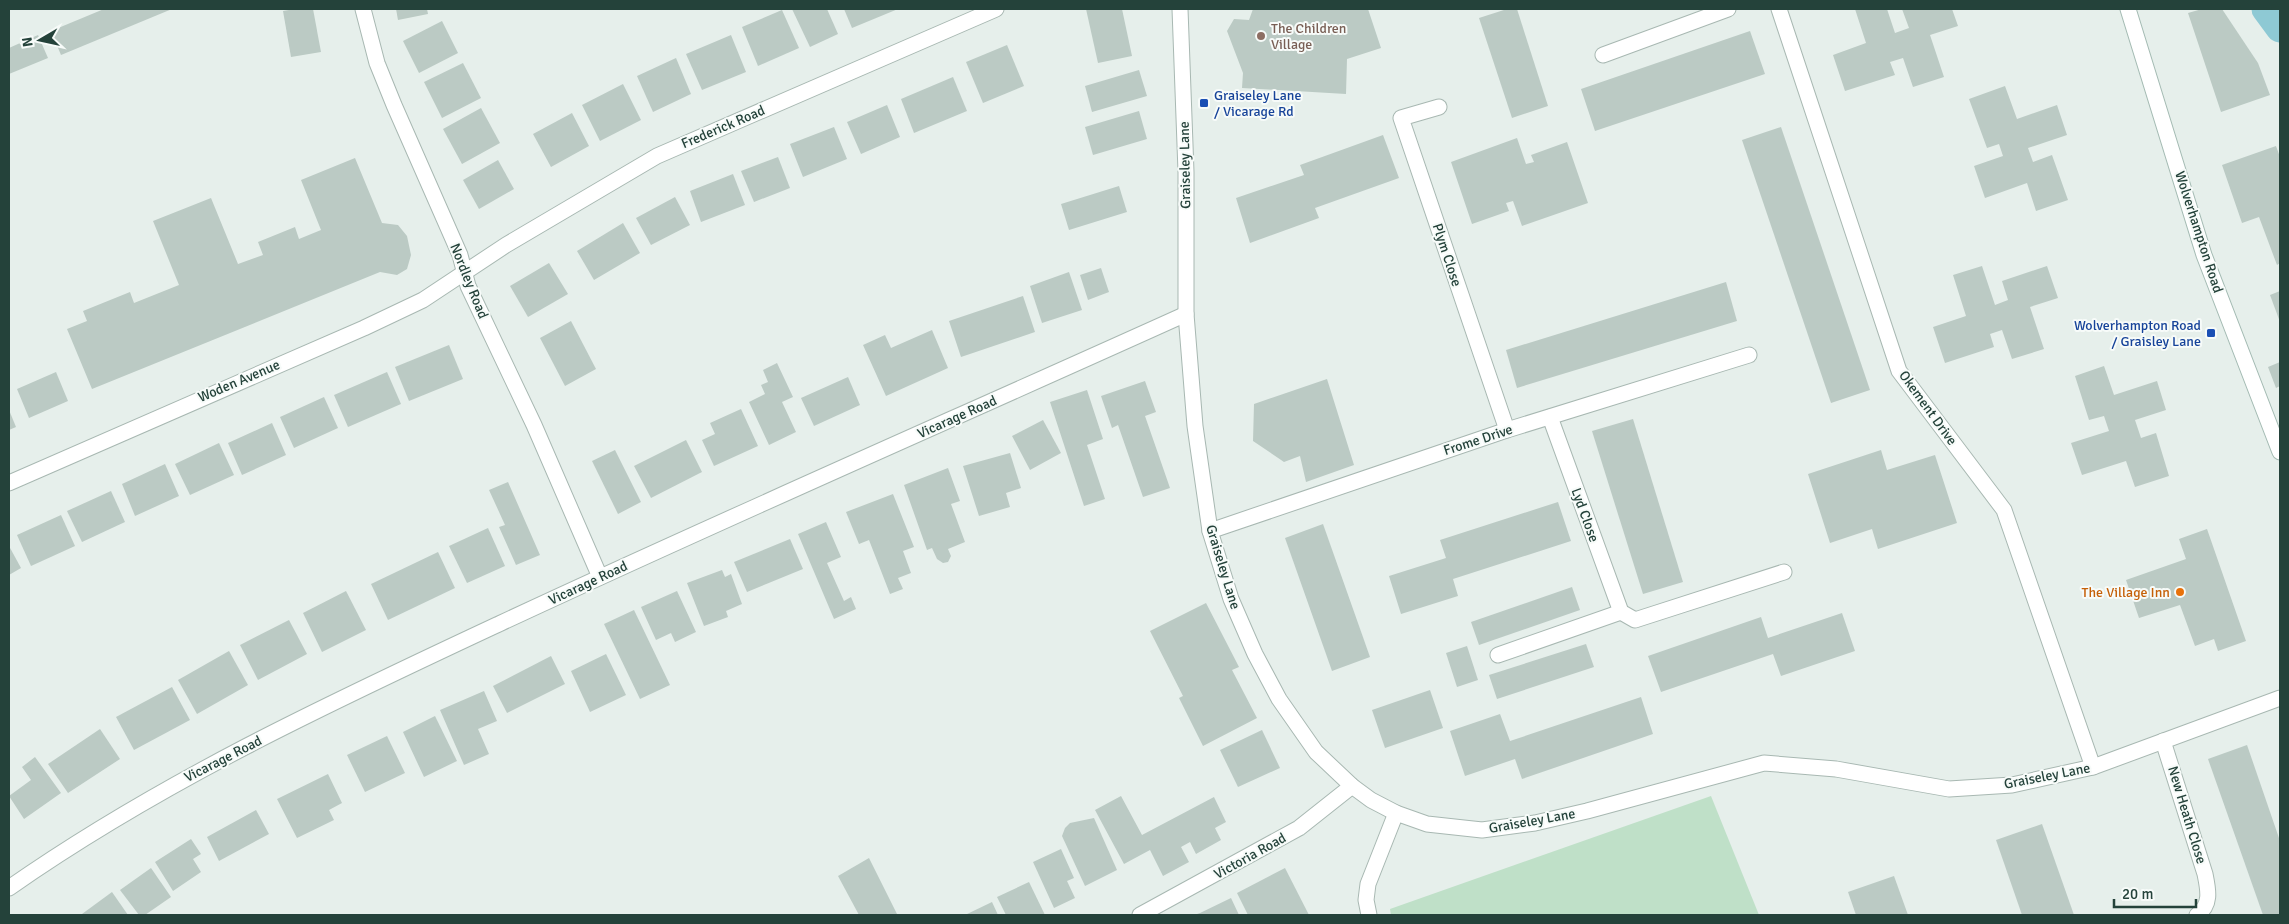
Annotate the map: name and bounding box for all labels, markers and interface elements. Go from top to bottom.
north arrow [15,15,65,65]
place label: The Children Village [1271,20,1346,53]
marker: The Children Village [1255,30,1267,42]
text: N [18,36,37,48]
place label: Graiseley Lane / Vicarage Rd [1214,87,1301,120]
marker: Graiseley Lane / Vicarage Rd [1198,97,1210,109]
street label: Frederick Road [679,102,767,152]
street label: Graiseley Lane [1176,121,1194,209]
street label: Wolverhampton Road [2171,169,2227,295]
street label: Plym Close [1429,221,1465,289]
street label: Nordley Road [446,241,492,321]
place label: Wolverhampton Road / Graisley Lane [2074,317,2201,350]
marker: Wolverhampton Road / Graisley Lane [2205,327,2217,339]
street label: Woden Avenue [195,356,283,406]
street label: Okement Drive [1895,367,1961,449]
street label: Vicarage Road [915,392,999,442]
street label: Frome Drive [1441,421,1515,459]
street label: Lyd Close [1567,486,1603,544]
street label: Graiseley Lane [1202,523,1244,611]
street label: Vicarage Road [546,557,630,609]
place label: The Village Inn [2082,584,2170,601]
marker: The Village Inn [2174,586,2186,598]
street label: Vicarage Road [181,732,265,786]
street label: Graiseley Lane [2002,759,2092,793]
street label: New Heath Close [2164,764,2210,866]
street label: Graiseley Lane [1487,805,1577,837]
street label: Victoria Road [1211,829,1289,883]
scale bar [2114,876,2196,908]
text: 20 m [2122,885,2153,903]

